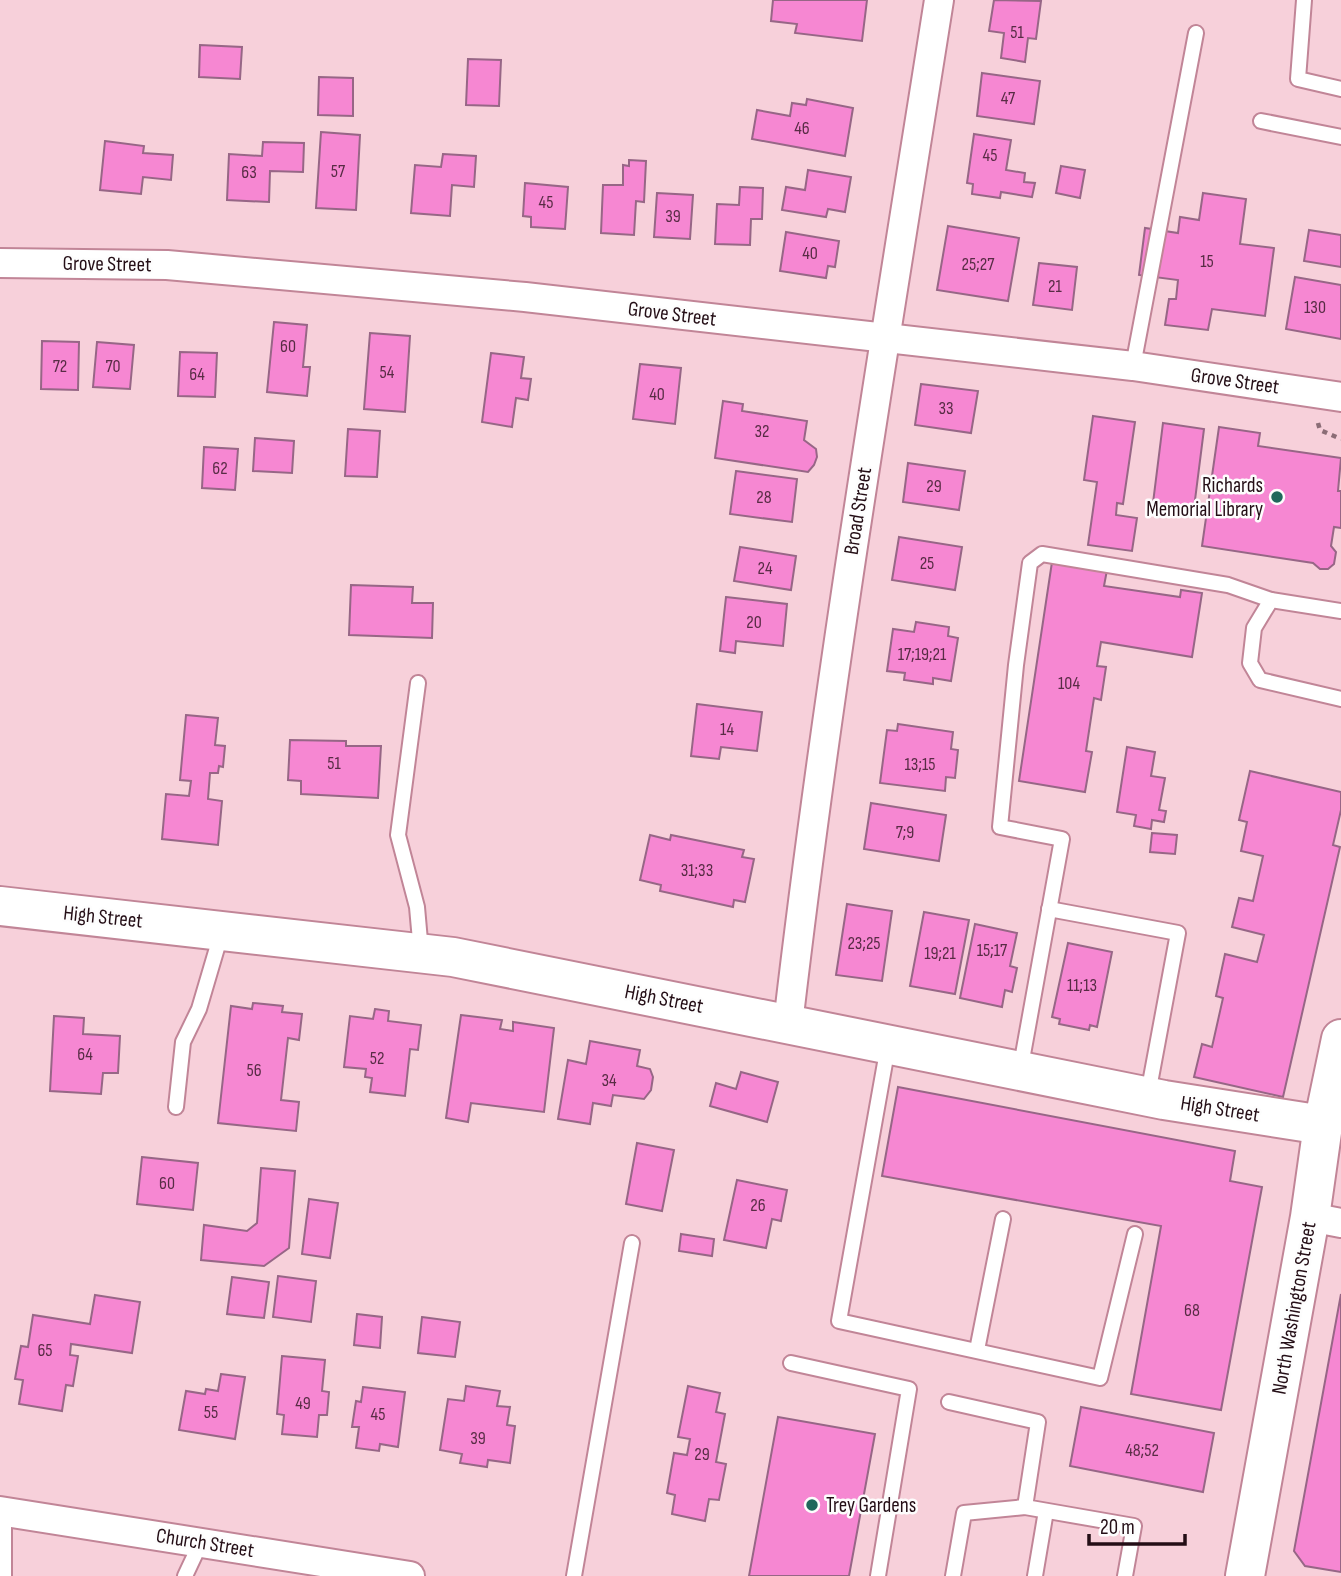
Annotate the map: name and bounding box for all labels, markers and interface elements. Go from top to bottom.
house number: 51 [1010,22,1024,43]
house number: 47 [1001,88,1016,109]
house number: 46 [794,118,810,139]
house number: 45 [983,145,997,166]
house number: 57 [331,161,346,182]
house number: 63 [241,162,257,183]
house number: 45 [539,192,553,213]
house number: 39 [665,206,681,227]
house number: 40 [802,243,818,264]
street label: Grove Street [62,251,152,277]
house number: 15 [1200,251,1214,272]
house number: 25;27 [962,254,995,275]
house number: 21 [1048,276,1063,297]
street label: Grove Street [626,296,718,332]
house number: 130 [1304,297,1326,318]
house number: 60 [280,336,296,357]
house number: 72 [53,356,67,377]
house number: 70 [105,356,121,377]
house number: 54 [380,362,395,383]
street label: Grove Street [1189,362,1281,400]
house number: 64 [189,364,205,385]
house number: 40 [649,384,665,405]
house number: 33 [938,398,954,419]
house number: 32 [755,421,769,442]
house number: 62 [212,458,228,479]
street label: Broad Street [839,465,877,557]
place label: Richards Memorial Library [1146,473,1263,522]
house number: 29 [926,476,942,497]
house number: 28 [756,487,772,508]
marker: Richards Memorial Library [1269,489,1285,505]
house number: 25 [920,553,934,574]
house number: 24 [758,558,773,579]
house number: 20 [746,612,762,633]
house number: 17;19;21 [898,644,947,665]
house number: 104 [1058,673,1080,694]
house number: 14 [720,719,734,740]
house number: 51 [327,753,341,774]
house number: 13;15 [905,754,935,775]
house number: 7;9 [896,822,914,843]
house number: 31;33 [681,860,713,881]
street label: High Street [62,900,144,934]
house number: 23;25 [847,933,881,954]
house number: 15;17 [977,940,1008,961]
house number: 19;21 [924,943,956,964]
house number: 11;13 [1067,975,1097,996]
street label: High Street [623,979,705,1019]
house number: 64 [77,1044,93,1065]
house number: 52 [370,1048,384,1069]
house number: 56 [246,1060,262,1081]
house number: 34 [601,1070,617,1091]
street label: High Street [1179,1090,1261,1128]
house number: 60 [159,1173,175,1194]
house number: 26 [750,1195,766,1216]
street label: North Washington Street [1267,1220,1321,1396]
house number: 68 [1184,1300,1200,1321]
house number: 65 [37,1340,53,1361]
house number: 49 [295,1393,311,1414]
house number: 55 [204,1402,218,1423]
house number: 45 [371,1404,385,1425]
house number: 39 [470,1428,486,1449]
house number: 48;52 [1125,1440,1159,1461]
house number: 29 [694,1444,710,1465]
place label: Trey Gardens [826,1493,916,1518]
marker: Trey Gardens [804,1497,820,1513]
scale bar [1089,1502,1185,1546]
text: 20 m [1100,1515,1135,1540]
street label: Church Street [154,1523,256,1563]

